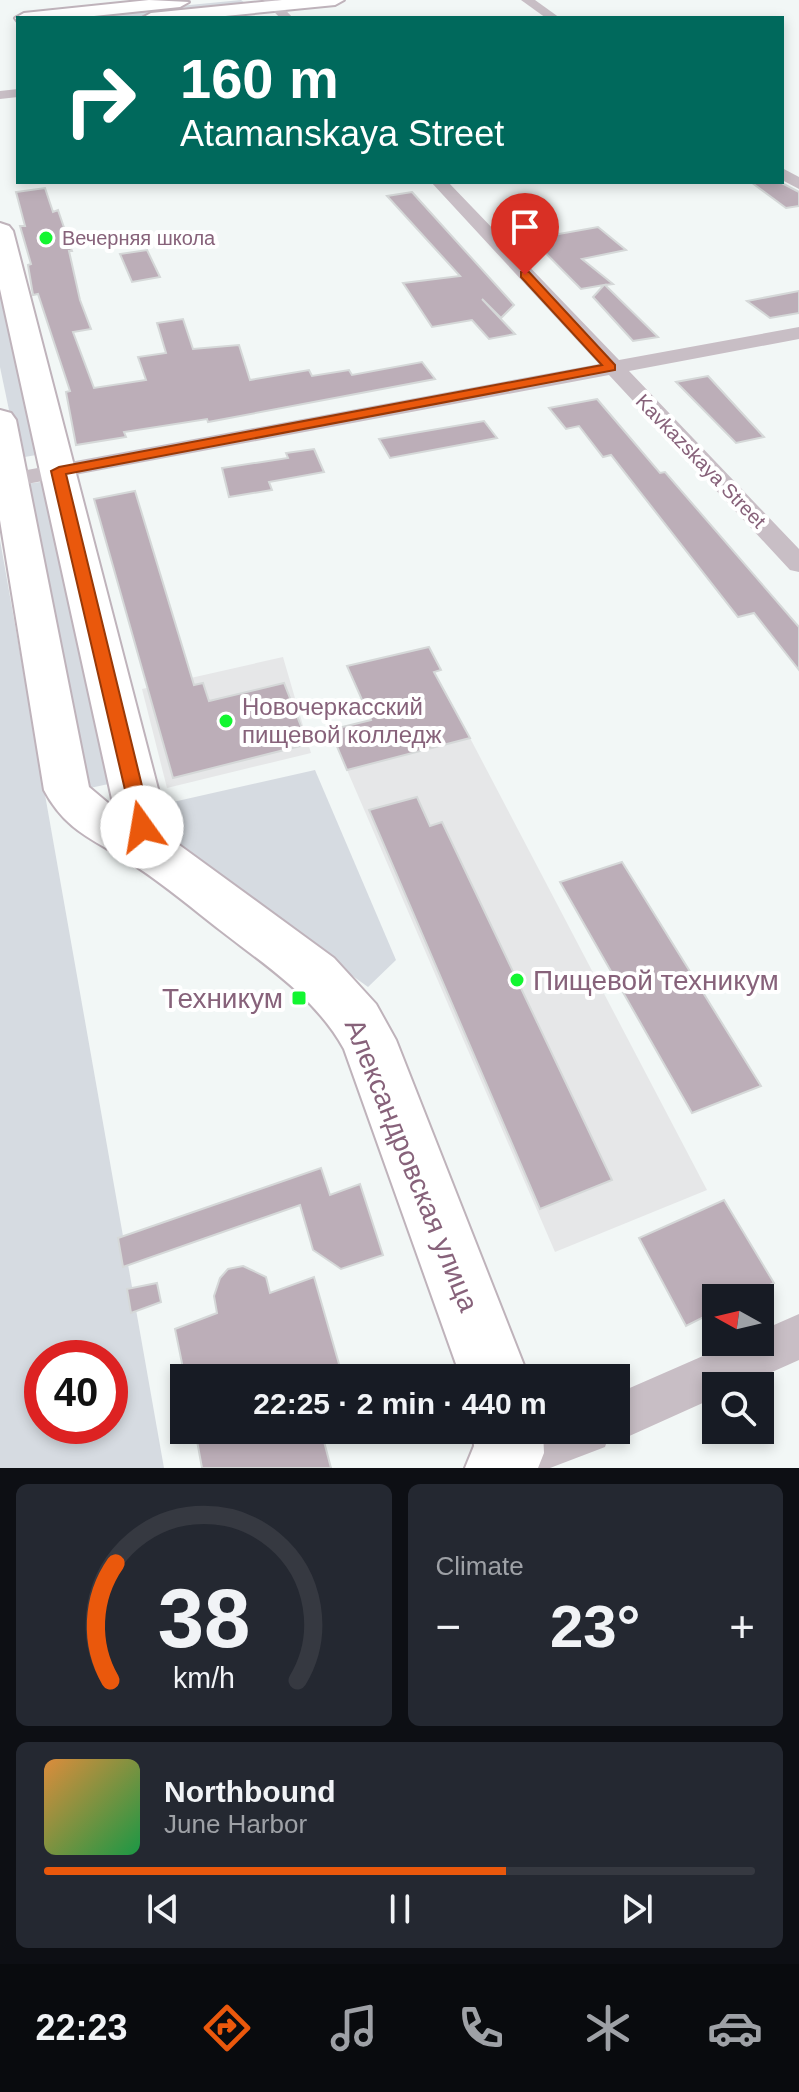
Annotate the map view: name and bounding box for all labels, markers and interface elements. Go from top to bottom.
text: 160 m [180,47,339,110]
icon: right [48,48,152,152]
text: Atamanskaya Street [180,113,504,154]
pin [491,193,559,275]
icon: arrive [503,205,547,249]
place label: Вечерняя школа [62,227,216,249]
marker: Вечерняя школа [37,229,55,247]
street label: Kavkazskaya Street [632,390,771,533]
place label: Новочеркасский пищевой колледж [242,693,442,748]
marker: Новочеркасский пищевой колледж [217,712,235,730]
position arrow [100,785,184,869]
place label: Пищевой техникум [533,965,779,996]
marker: Пищевой техникум [508,971,526,989]
place label: Техникум [162,983,283,1014]
marker: Техникум [290,989,308,1007]
street label: Александровская улица [339,1014,485,1316]
north arrow [702,1284,774,1356]
map controls [702,1284,774,1444]
speed limit sign: 40 [24,1340,128,1444]
button: search [702,1372,774,1444]
text: 22:25 · 2 min · 440 m [253,1387,547,1420]
text: Climate [436,1551,524,1581]
text: 38 [157,1572,250,1665]
text: 23° [550,1593,641,1660]
text: − [436,1602,461,1651]
text: + [729,1602,755,1651]
text: km/h [173,1662,235,1694]
text: Northbound [164,1775,336,1808]
text: June Harbor [164,1809,307,1839]
icon: previous [141,1887,185,1931]
icon: pause [378,1887,422,1931]
icon: next [615,1887,659,1931]
icon: directions [199,2000,255,2056]
icon: music [326,2000,382,2056]
icon: phone [453,2000,509,2056]
icon: climate [580,2000,636,2056]
icon: car [707,2000,763,2056]
text: 22:23 [36,2007,128,2048]

